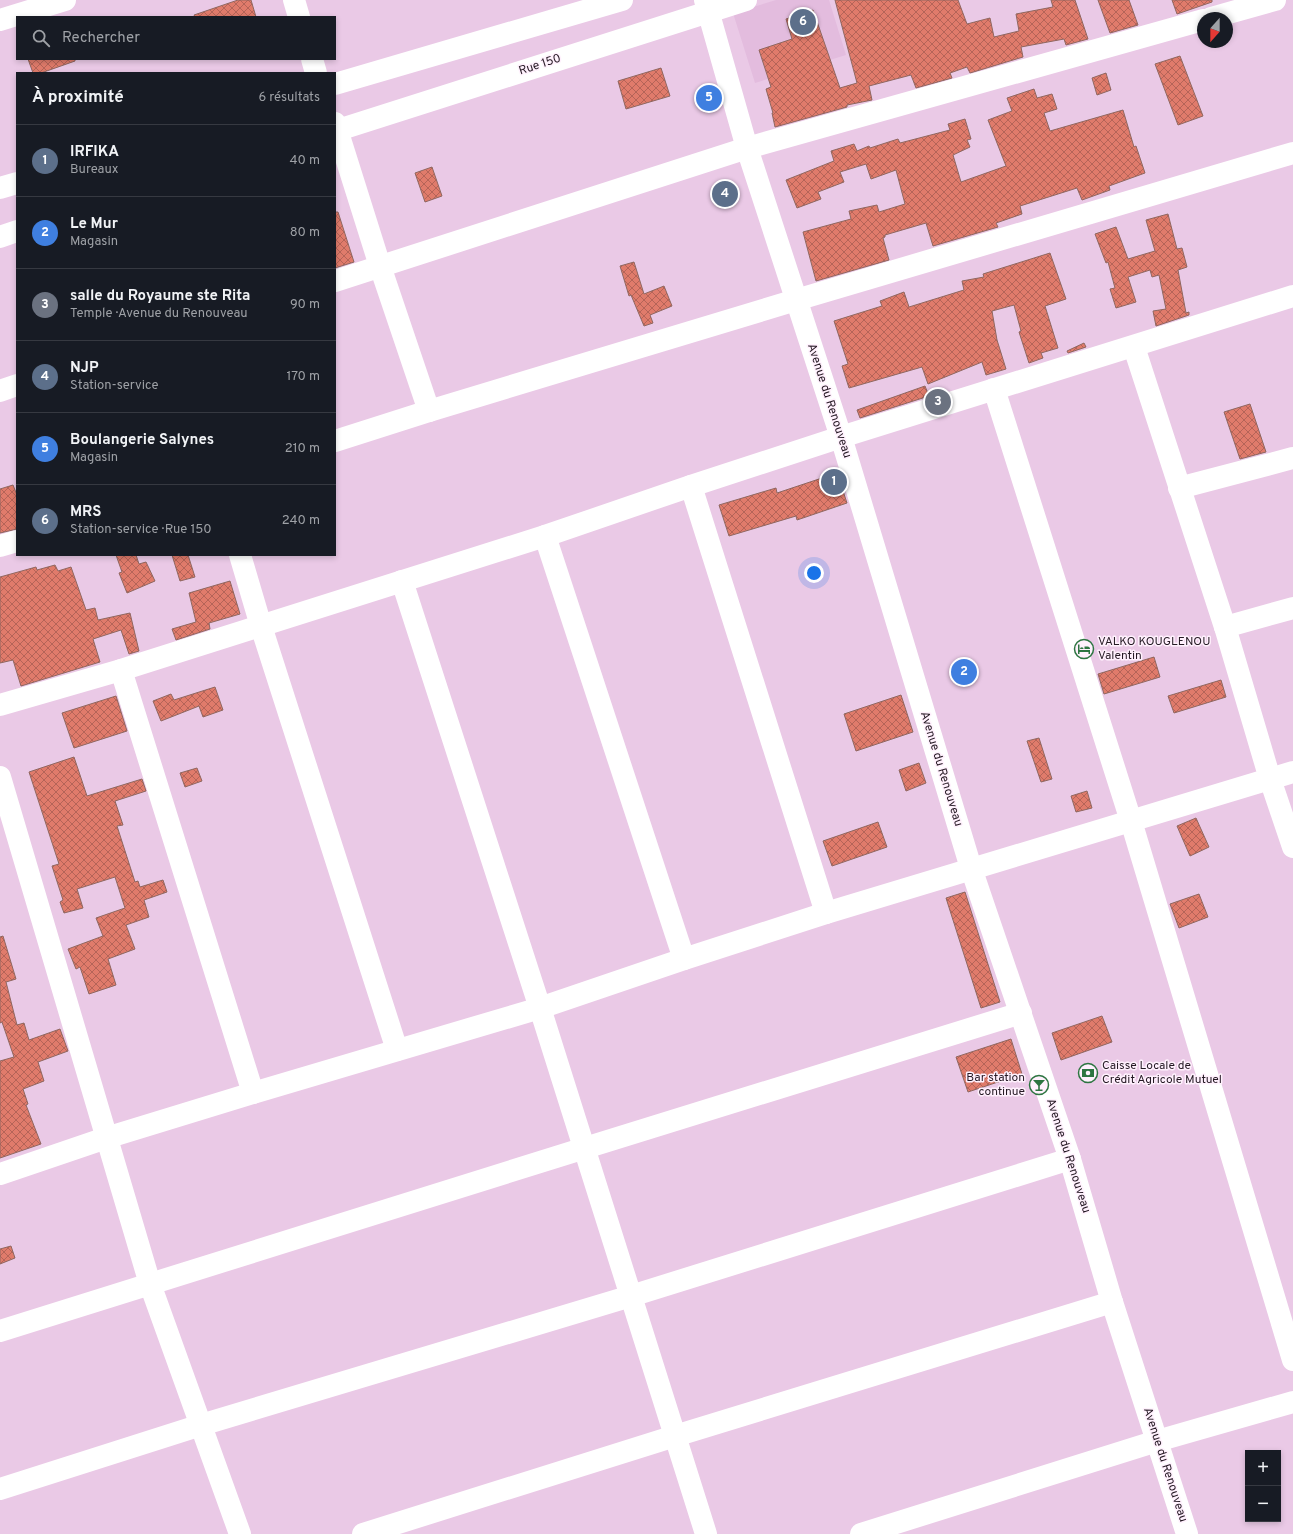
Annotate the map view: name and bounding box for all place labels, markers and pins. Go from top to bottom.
pin: 6 [790,7,816,37]
pin: 5 [696,83,722,113]
pin: 4 [712,179,738,209]
pin: 3 [925,387,951,417]
pin: 1 [821,467,847,497]
place label: VALKO KOUGLENOU Valentin [1098,634,1210,664]
hotel icon: VALKO KOUGLENOU Valentin [1073,638,1095,660]
pin: 2 [951,657,977,687]
place label: Caisse Locale de Crédit Agricole Mutuel [1102,1058,1222,1088]
bank icon: Caisse Locale de Crédit Agricole Mutuel [1077,1062,1099,1084]
place label: Bar station continue [966,1070,1025,1100]
bar icon: Bar station continue [1028,1074,1050,1096]

